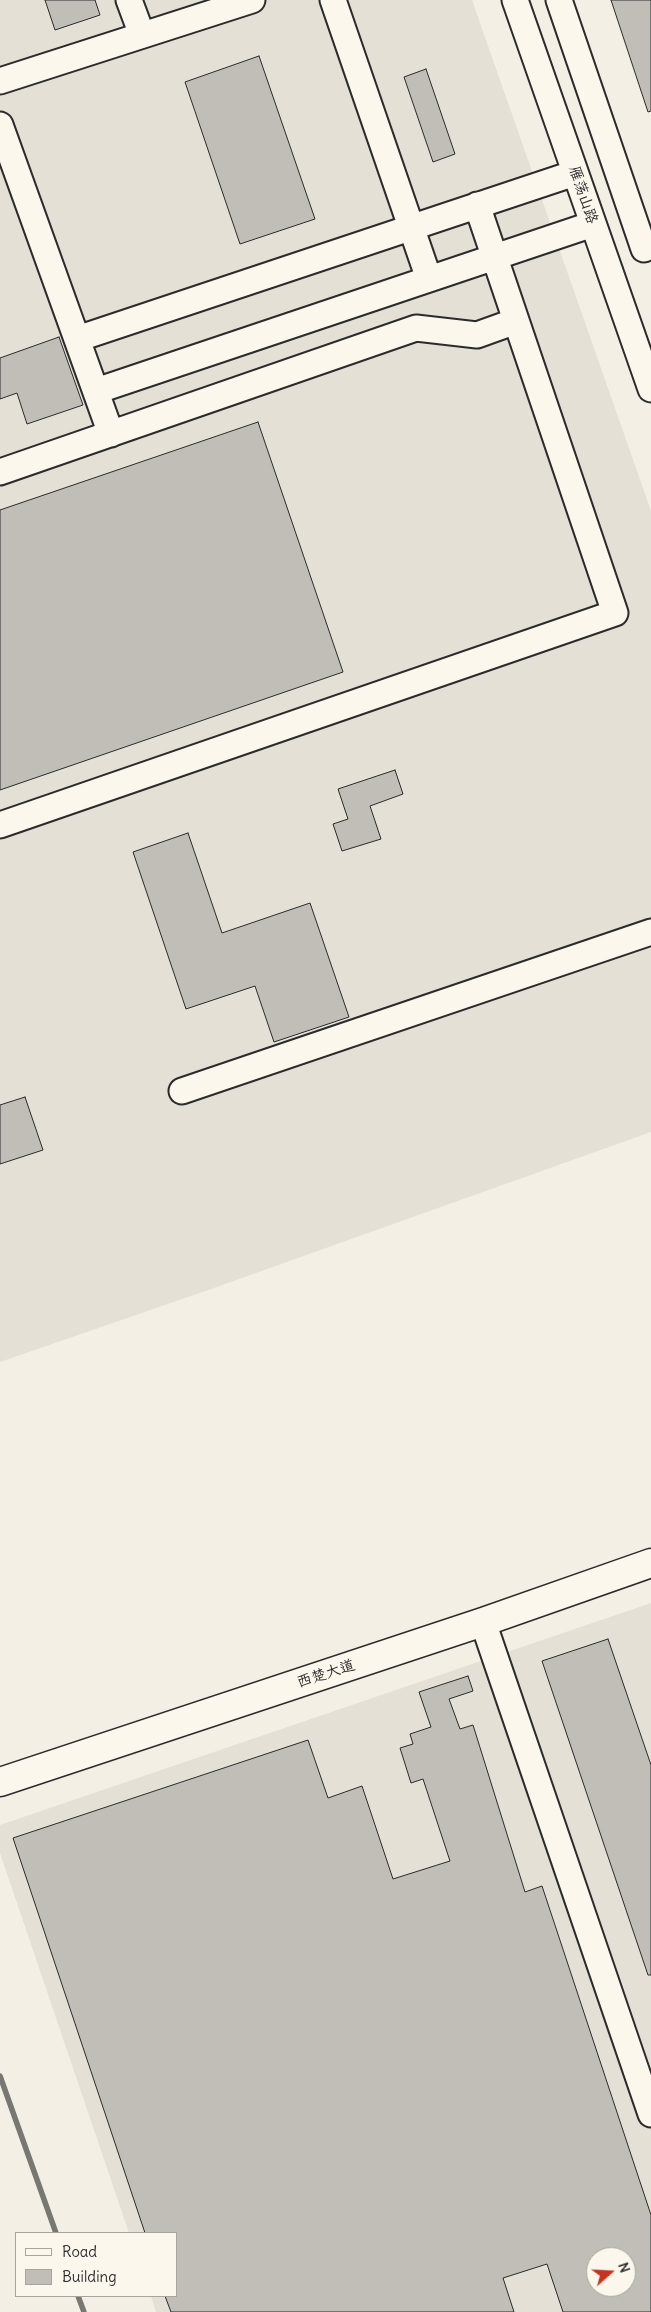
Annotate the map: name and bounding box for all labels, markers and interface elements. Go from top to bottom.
street label: 雁荡山路 [565,164,601,226]
street label: 西楚大道 [295,1656,357,1692]
legend [15,2232,178,2297]
text: Road [62,2242,97,2261]
north arrow [586,2247,636,2297]
text: N [614,2260,634,2275]
text: Building [62,2267,117,2286]

